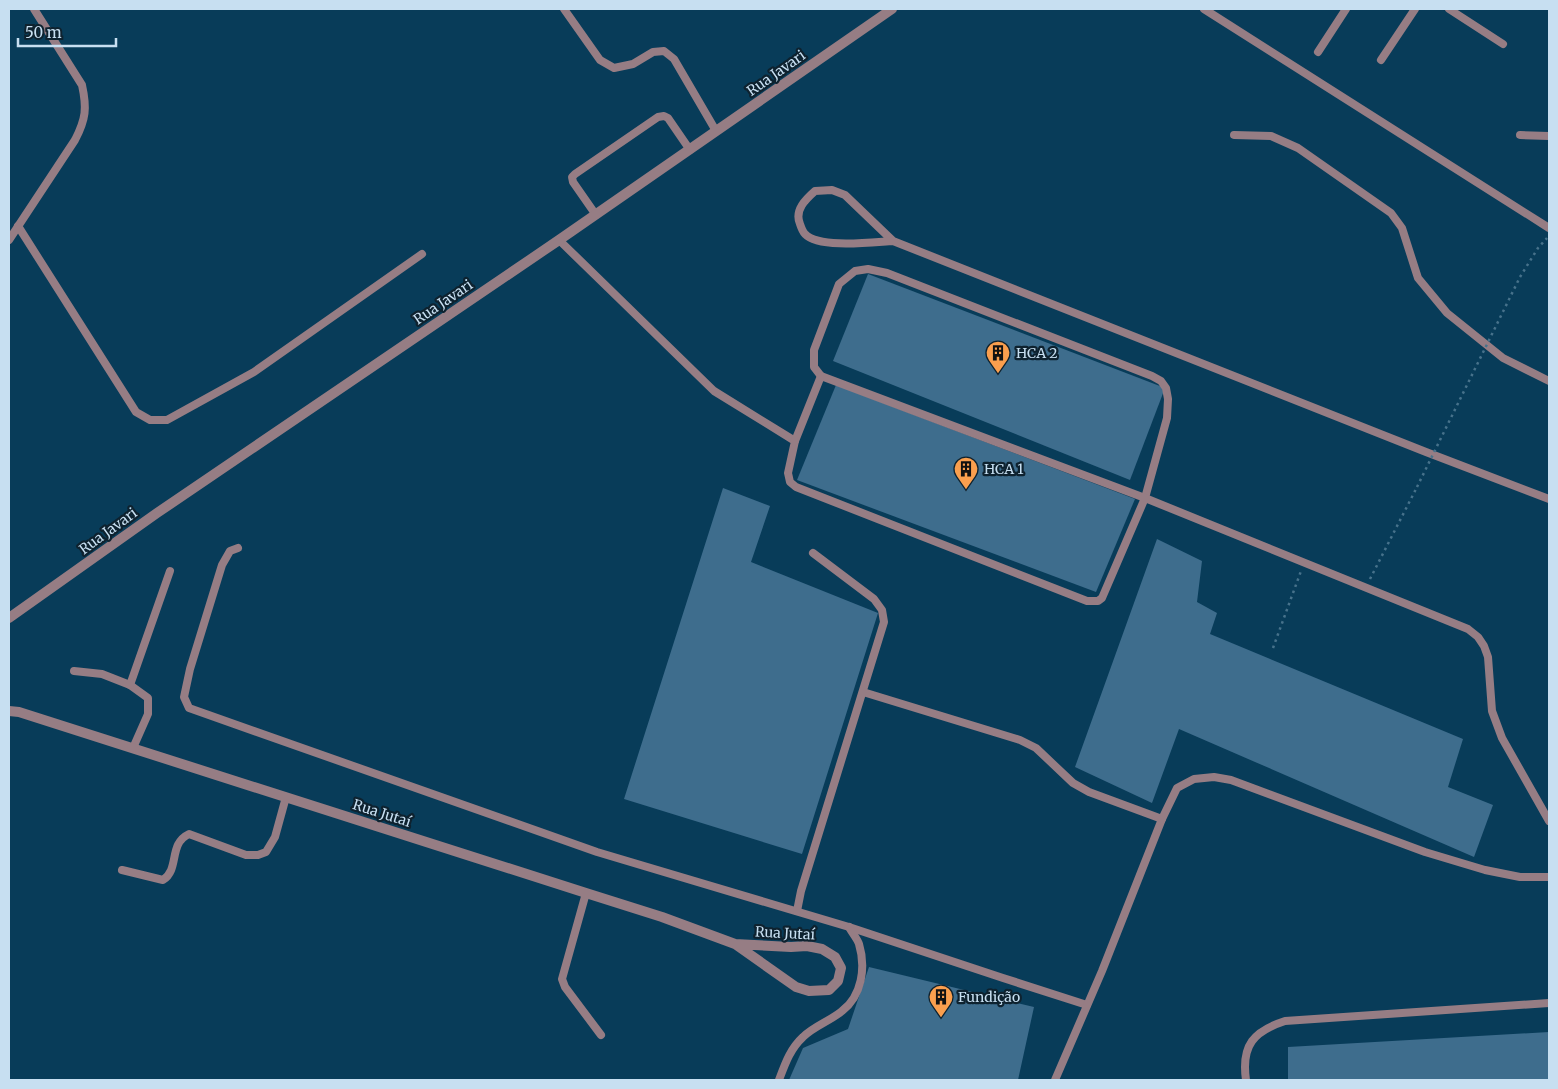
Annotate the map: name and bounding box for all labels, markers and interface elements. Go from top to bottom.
scale bar [18,15,115,47]
text: 50 m [25,23,62,42]
street label: Rua Javari [743,46,809,100]
street label: Rua Javari [410,275,476,328]
building icon: HCA 2 [985,340,1011,374]
place label: HCA 2 [1016,344,1058,362]
building icon: HCA 1 [953,456,979,490]
place label: HCA 1 [984,460,1024,478]
street label: Rua Javari [75,504,141,558]
street label: Rua Jutaí [351,795,414,831]
street label: Rua Jutaí [755,922,816,944]
building icon: Fundição [928,984,954,1018]
place label: Fundição [958,988,1020,1006]

